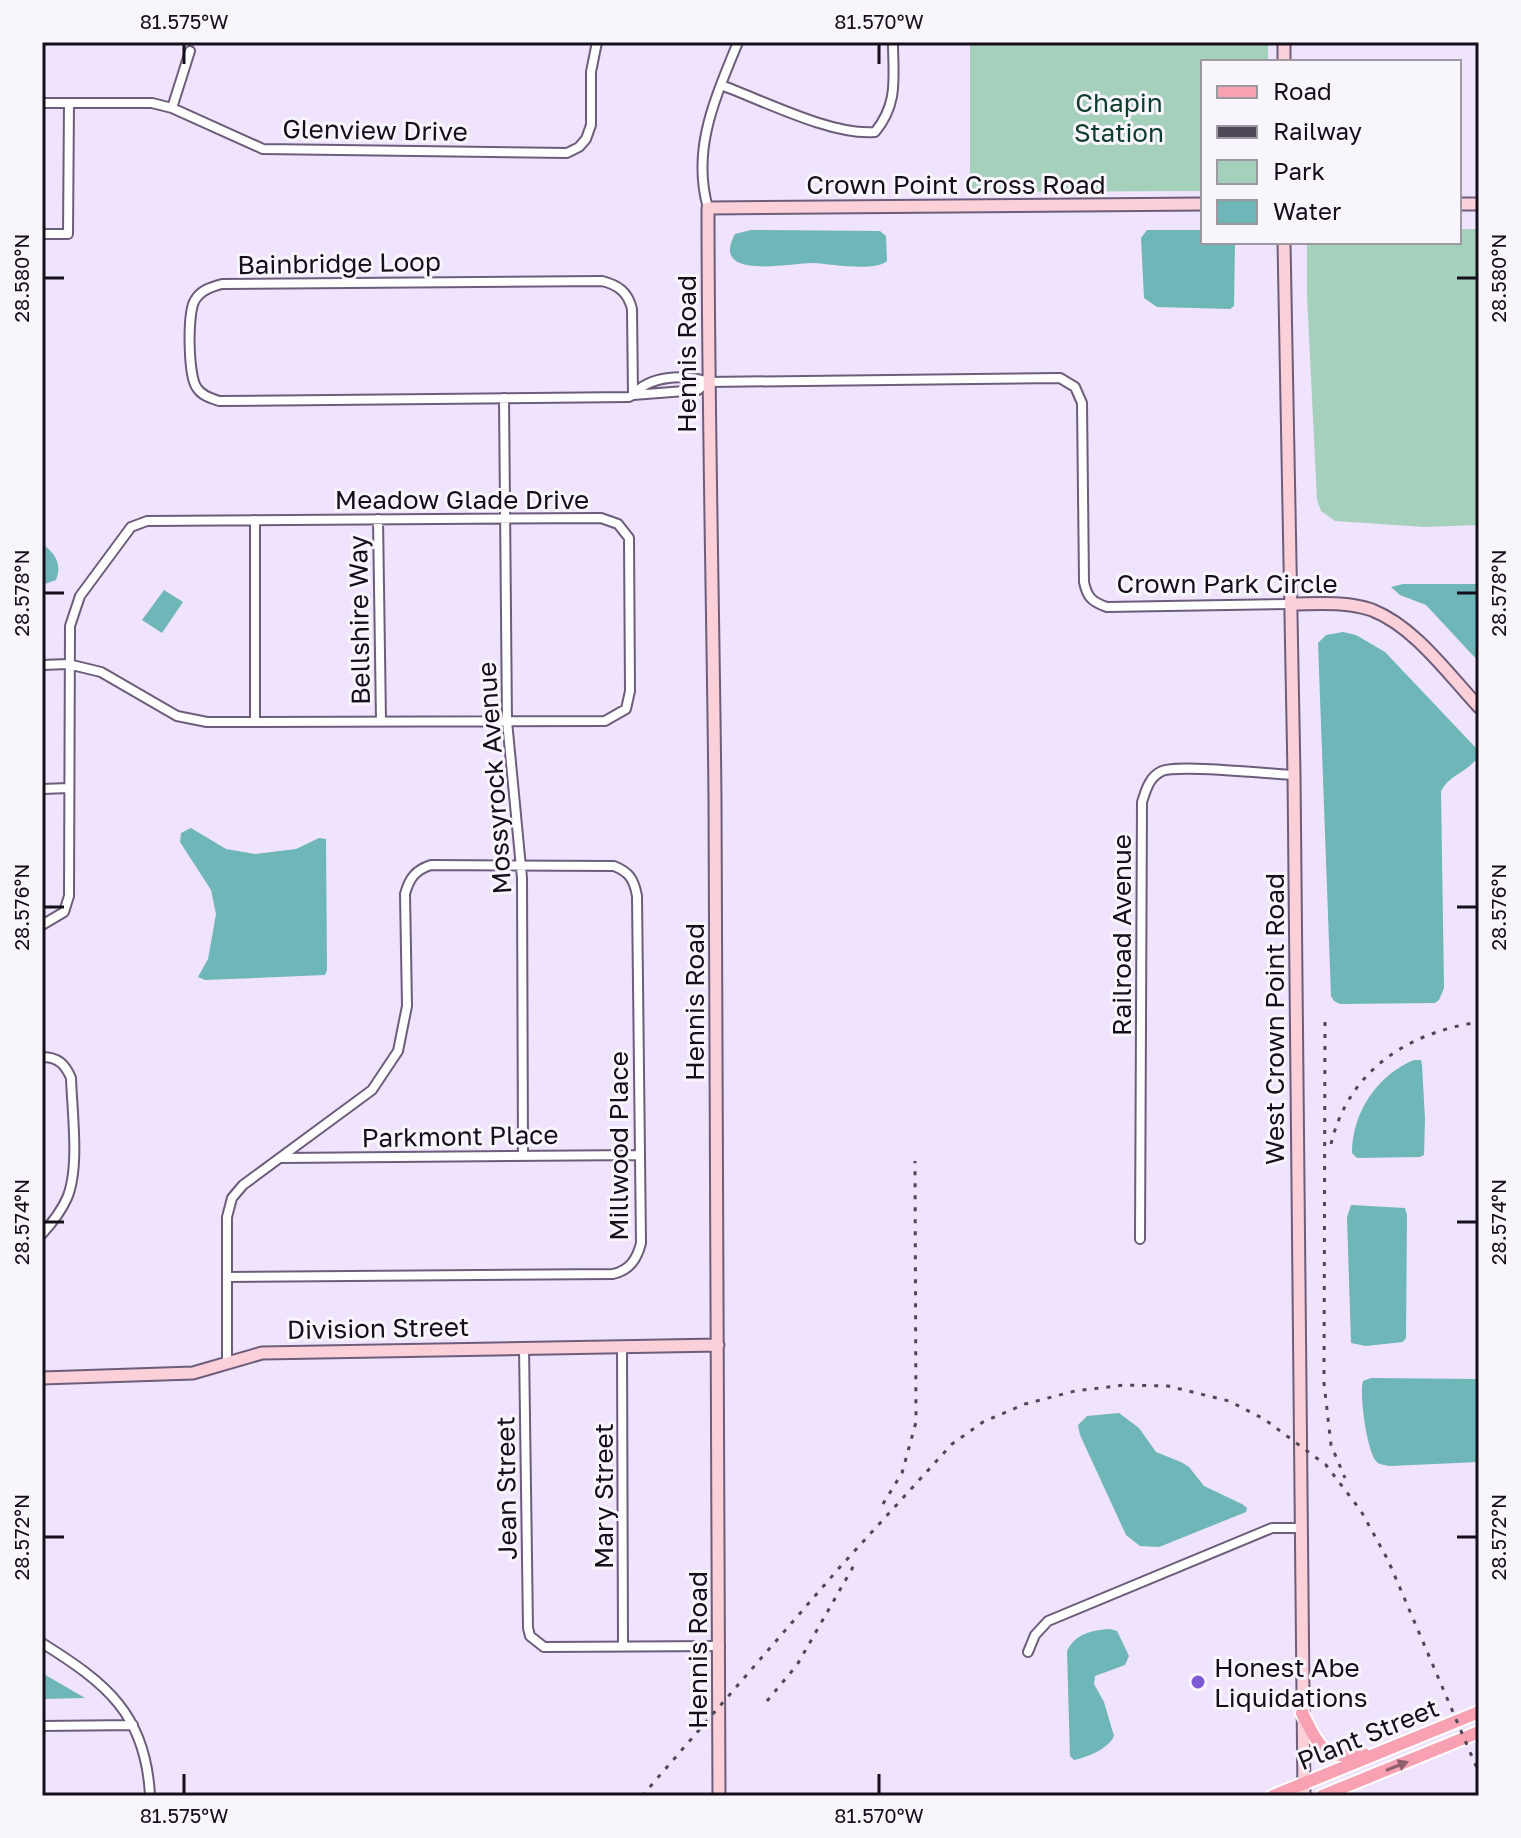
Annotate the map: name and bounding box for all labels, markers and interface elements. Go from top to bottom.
text: 81.575°W [140,9,228,33]
text: 81.570°W [834,9,924,33]
legend [1201,60,1461,244]
text: Road [1273,76,1332,105]
park label: Chapin Station [1074,87,1164,148]
street label: Glenview Drive [282,113,468,147]
text: Railway [1273,116,1362,145]
text: Park [1273,156,1325,185]
street label: Crown Point Cross Road [806,169,1106,200]
text: Water [1273,196,1341,225]
text: 28.580°N [9,234,33,323]
text: 28.580°N [1486,234,1510,323]
street label: Bainbridge Loop [237,246,441,280]
street label: Hennis Road [671,275,702,433]
street label: Meadow Glade Drive [335,484,589,515]
street label: Bellshire Way [342,534,376,705]
text: 28.578°N [9,549,33,637]
text: 28.578°N [1486,549,1510,637]
street label: Crown Park Circle [1116,568,1338,599]
street label: Mossyrock Avenue [470,661,518,895]
street label: Railroad Avenue [1106,834,1137,1036]
text: 28.576°N [9,863,33,951]
text: 28.576°N [1486,863,1510,951]
street label: West Crown Point Road [1259,873,1290,1165]
street label: Hennis Road [679,923,710,1081]
street label: Millwood Place [603,1051,634,1241]
street label: Parkmont Place [361,1119,559,1153]
text: 28.574°N [9,1179,33,1265]
text: 28.574°N [1486,1179,1510,1265]
street label: Division Street [286,1311,470,1345]
street label: Jean Street [489,1416,523,1560]
street label: Mary Street [588,1423,619,1569]
text: 28.572°N [9,1494,33,1580]
text: 28.572°N [1486,1494,1510,1580]
street label: Hennis Road [682,1571,713,1729]
place label: Honest Abe Liquidations [1214,1652,1368,1713]
marker: Honest Abe Liquidations [1189,1673,1207,1691]
street label: Plant Street [1293,1692,1443,1776]
one-way arrow [1385,1759,1409,1772]
text: 81.575°W [140,1803,228,1827]
text: 81.570°W [834,1803,924,1827]

